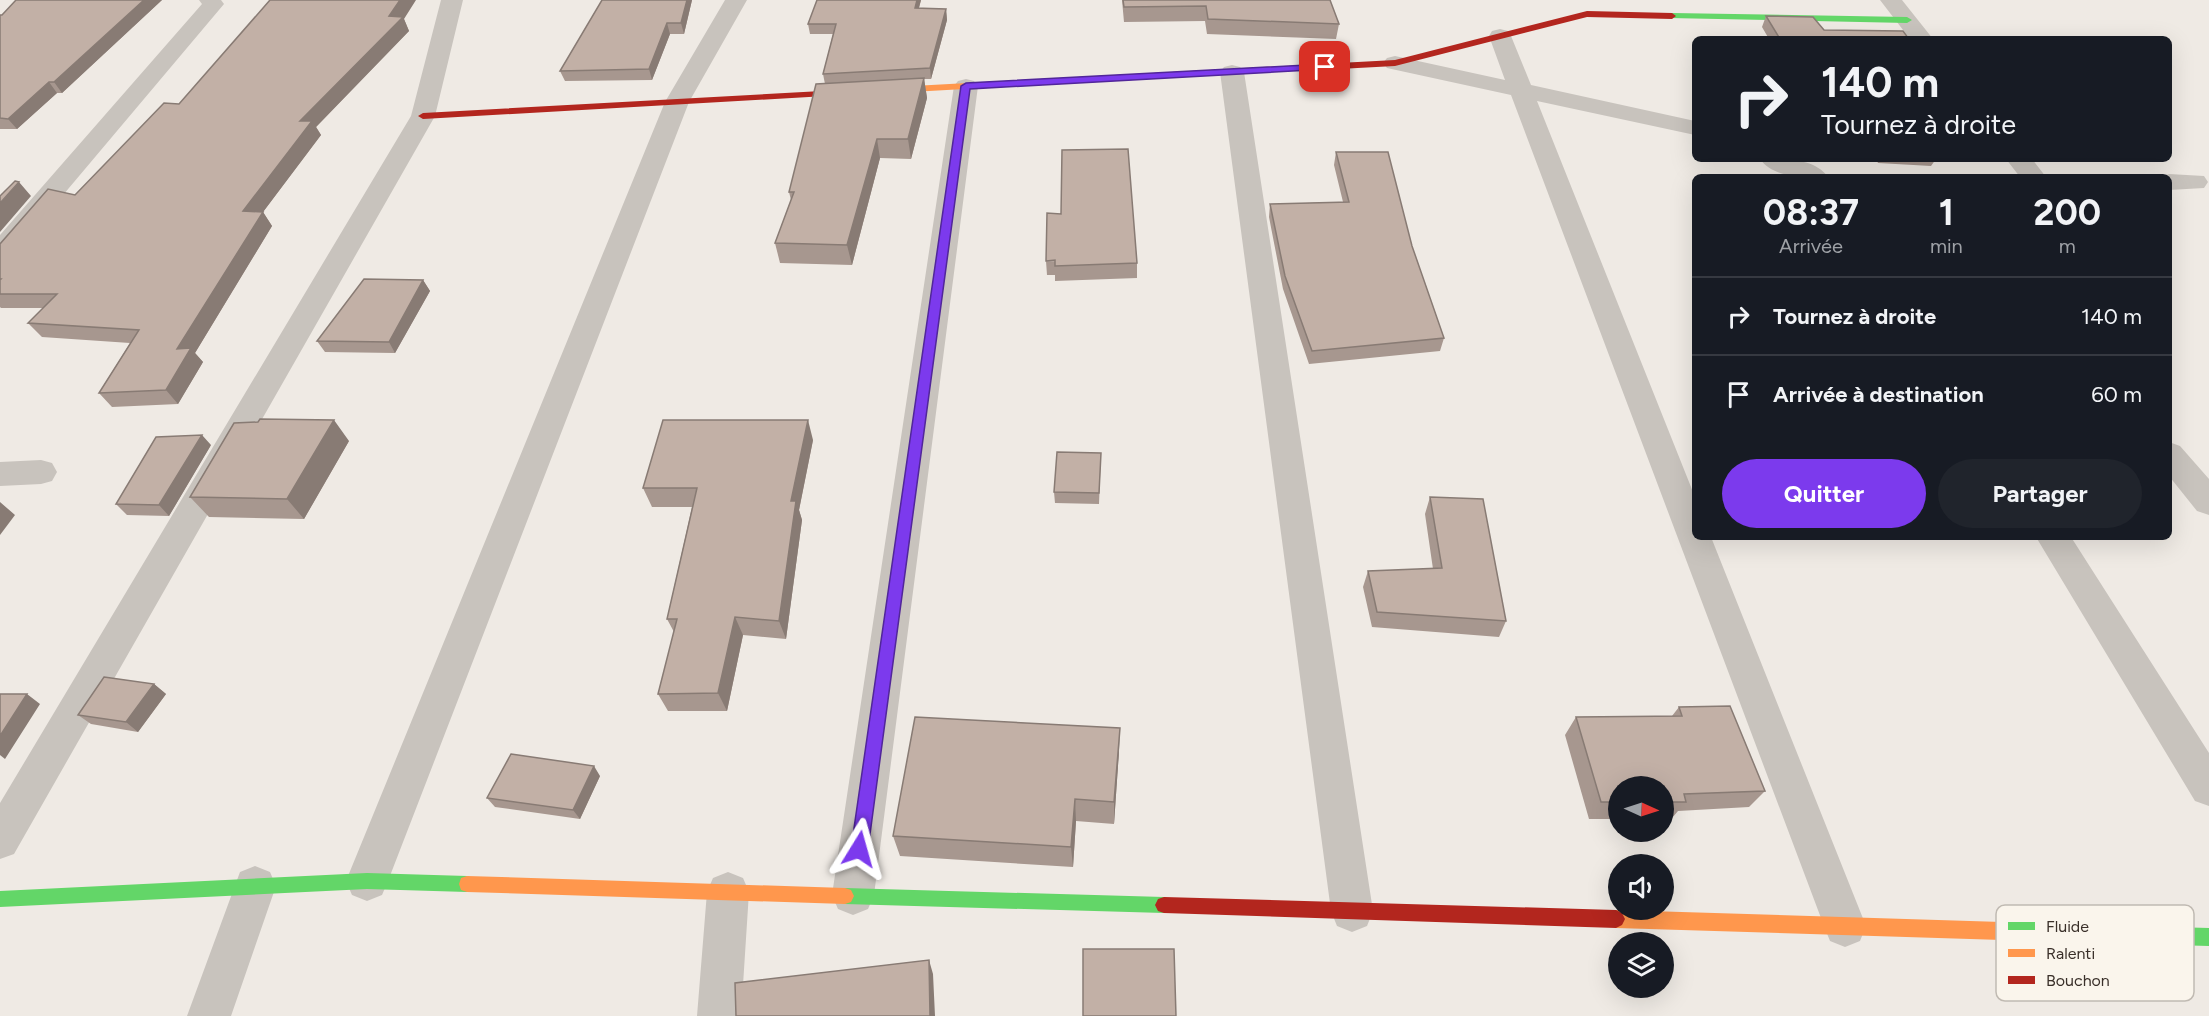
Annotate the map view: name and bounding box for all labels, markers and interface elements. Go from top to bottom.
pin [1299,41,1350,92]
icon: arrive [1308,50,1341,83]
text: 140 m [1821,57,1939,108]
icon: right [1722,60,1800,138]
text: Tournez à droite [1821,108,2016,141]
text: 08:37 [1763,191,1859,234]
text: 1 [1939,191,1954,234]
text: 200 [2034,191,2101,234]
text: Arrivée [1779,234,1843,258]
text: min [1930,234,1963,258]
text: m [2059,234,2076,258]
icon: right [1722,300,1755,333]
text: Tournez à droite [1773,303,1936,330]
text: 140 m [2081,303,2142,330]
icon: arrive [1722,378,1755,411]
text: Arrivée à destination [1773,381,1984,408]
text: 60 m [2091,381,2142,408]
button: Quitter [1722,459,1926,528]
button: Partager [1938,459,2142,528]
north arrow [1608,776,1674,842]
map controls [1608,776,1674,998]
position arrow [827,817,891,881]
button: sound [1608,854,1674,920]
legend [1996,905,2194,1001]
text: Fluide [2046,917,2089,936]
button: layers [1608,932,1674,998]
text: Ralenti [2046,944,2095,963]
text: Bouchon [2046,971,2110,990]

